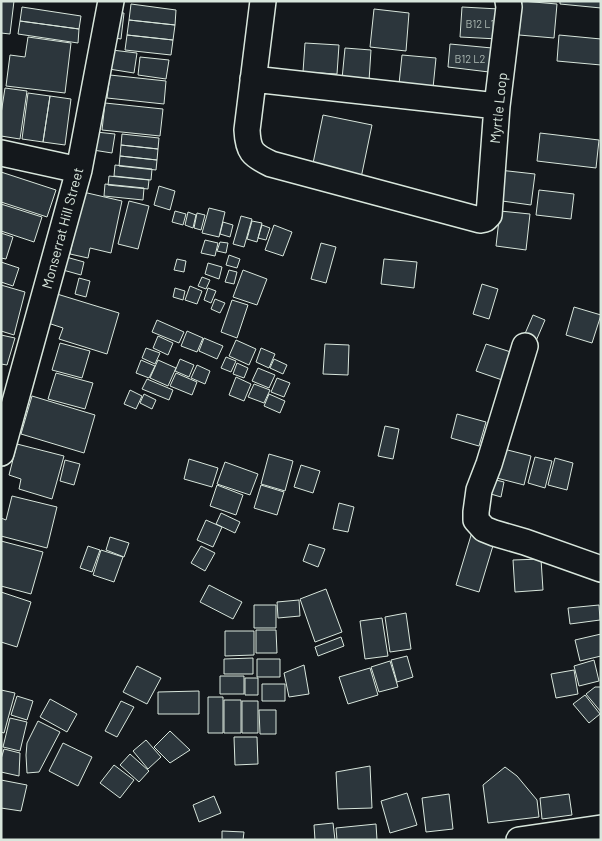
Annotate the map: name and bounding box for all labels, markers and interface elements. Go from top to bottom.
house number: B12 L1 [466,17,494,30]
house number: B12 L2 [455,52,486,65]
street label: Myrtle Loop [486,72,510,144]
street label: Monserrat Hill Street [38,166,86,290]

